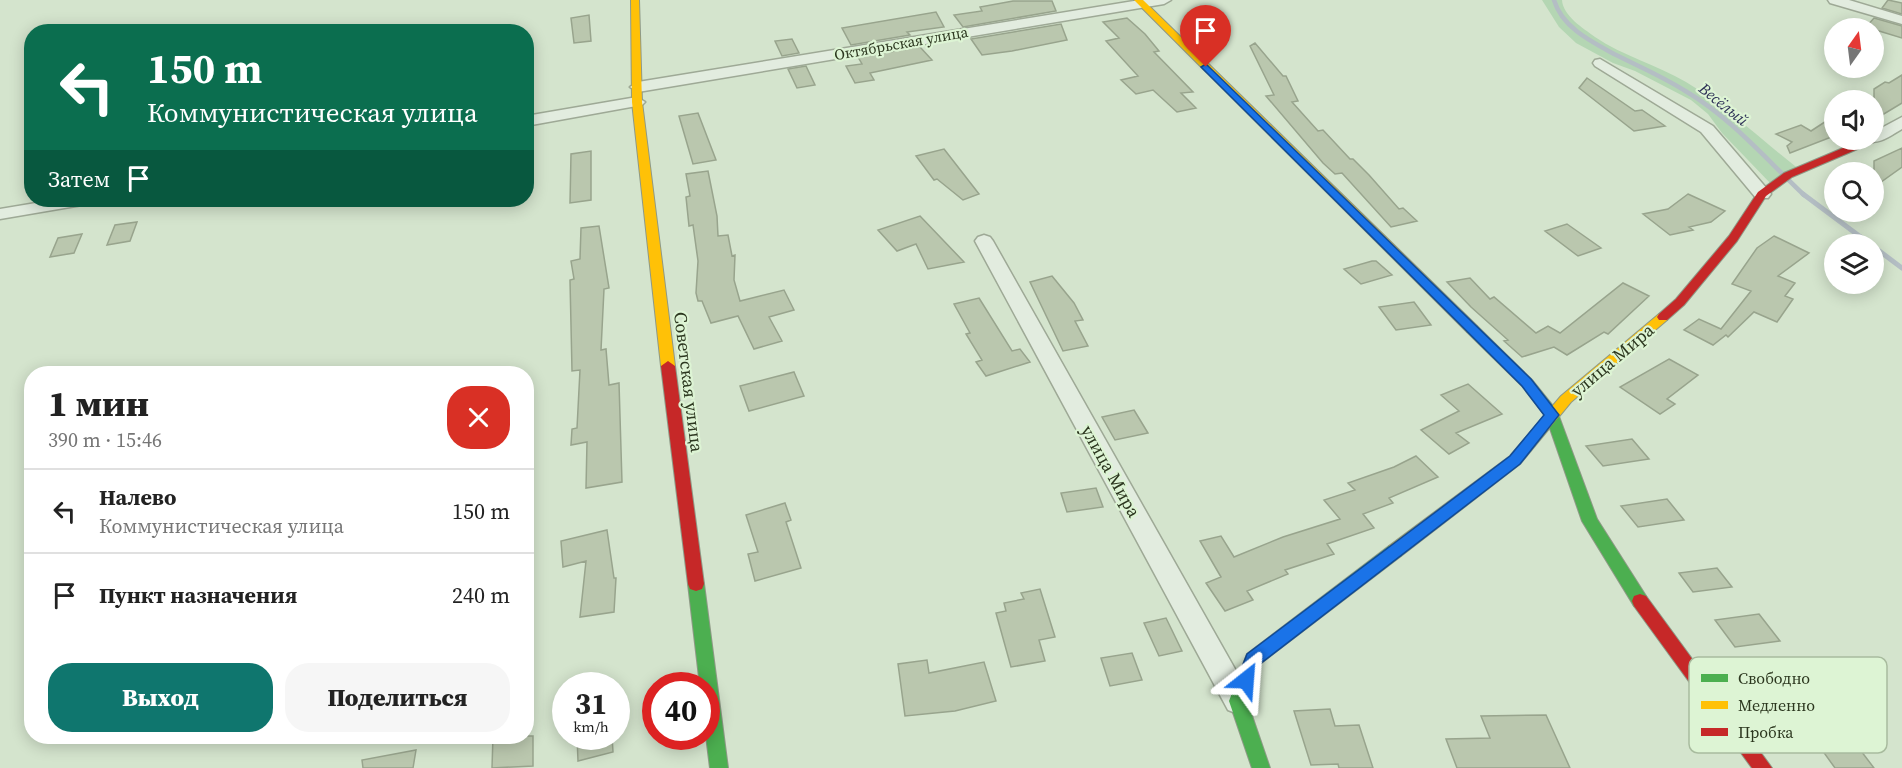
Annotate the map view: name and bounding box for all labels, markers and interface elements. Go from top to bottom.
pin [1180,5,1231,67]
icon: arrive [1189,14,1222,47]
north arrow [1824,18,1884,78]
map controls [1824,18,1884,294]
street label: Октябрьская улица [832,21,970,65]
text: 150 m [147,39,262,97]
icon: left [48,48,126,126]
water label: Весёлый [1694,77,1754,131]
button: sound [1824,90,1884,150]
text: Коммунистическая улица [147,94,478,131]
icon: arrive [122,162,155,195]
button: search [1824,162,1884,222]
text: Затем [48,164,110,194]
button: layers [1824,234,1884,294]
street label: Советская улица [668,310,710,454]
street label: улица Мира [1565,317,1660,402]
text: 1 мин [48,379,149,428]
button: close [447,386,510,449]
street label: улица Мира [1075,420,1147,522]
text: 390 m · 15:46 [48,426,162,454]
text: Налево [99,482,176,512]
icon: left [48,495,81,528]
text: 150 m [452,496,510,526]
text: Коммунистическая улица [99,512,344,540]
icon: arrive [48,579,81,612]
text: Пункт назначения [99,580,297,610]
text: 240 m [452,580,510,610]
position arrow [1214,648,1278,712]
legend [1689,657,1887,753]
button: Выход [48,663,273,732]
button: Поделиться [285,663,510,732]
text: Свободно [1738,667,1810,689]
speed limit sign: 40 [642,672,720,750]
text: 31 [575,683,607,724]
text: Медленно [1738,694,1815,716]
text: km/h [573,716,609,737]
text: Пробка [1738,721,1794,743]

